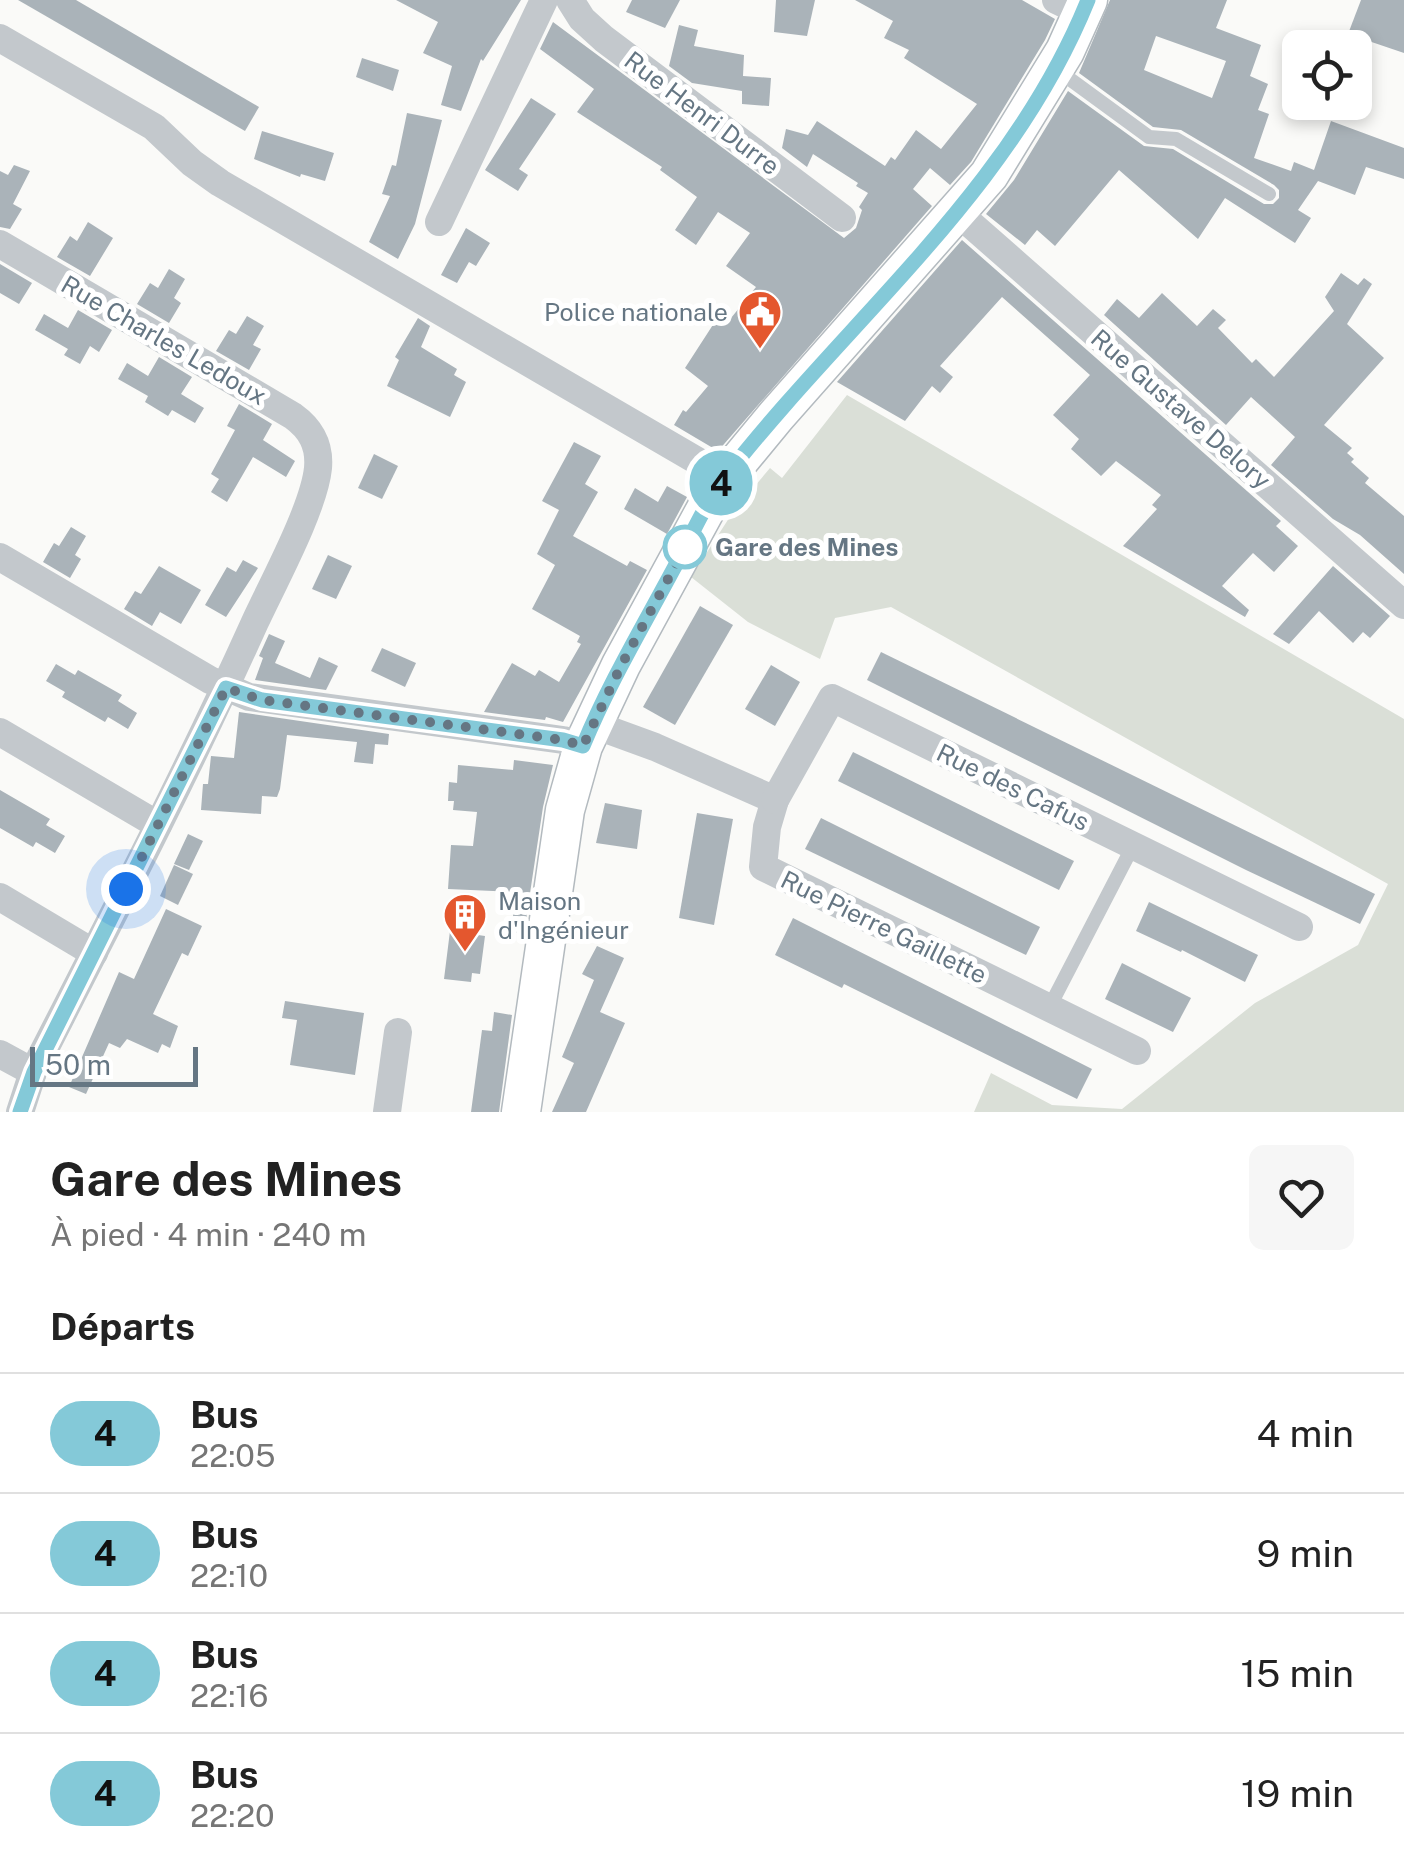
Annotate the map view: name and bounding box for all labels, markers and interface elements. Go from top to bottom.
map controls [1282,30,1372,120]
button: locate [1282,30,1372,120]
street label: Rue Henri Durre [619,45,785,181]
street label: Rue Charles Ledoux [56,269,272,411]
public building icon: Police nationale [737,289,783,350]
place label: Police nationale [544,297,728,327]
street label: Rue Gustave Delory [1085,323,1277,495]
line badge: 4 [688,450,754,516]
text: 4 [710,463,732,504]
marker: Gare des Mines [664,526,706,568]
place label: Gare des Mines [715,532,899,562]
street label: Rue des Cafus [932,737,1094,837]
your location [101,864,151,914]
street label: Rue Pierre Gaillette [776,864,992,990]
place label: Maison d'Ingénieur [498,886,629,945]
building icon: Maison d'Ingénieur [442,892,488,953]
scale bar [30,1042,198,1086]
text: 50 m [45,1048,111,1081]
button: heart [1249,1145,1354,1250]
text: Gare des Mines [50,1150,402,1207]
text: À pied · 4 min · 240 m [50,1216,366,1253]
text: Départs [50,1304,195,1349]
text: Bus [190,1392,259,1437]
text: 4 min [1256,1411,1354,1456]
text: 4 [94,1413,116,1454]
text: 22:05 [190,1437,275,1474]
text: Bus [190,1512,259,1557]
text: 9 min [1257,1531,1354,1576]
text: 4 [94,1533,116,1574]
text: 22:10 [190,1557,268,1594]
text: Bus [190,1632,259,1677]
text: 15 min [1241,1651,1354,1696]
text: 4 [94,1653,116,1694]
text: 22:16 [190,1677,268,1714]
text: Bus [190,1752,259,1797]
text: 19 min [1241,1771,1354,1816]
text: 4 [94,1773,116,1814]
text: 22:20 [190,1797,275,1834]

